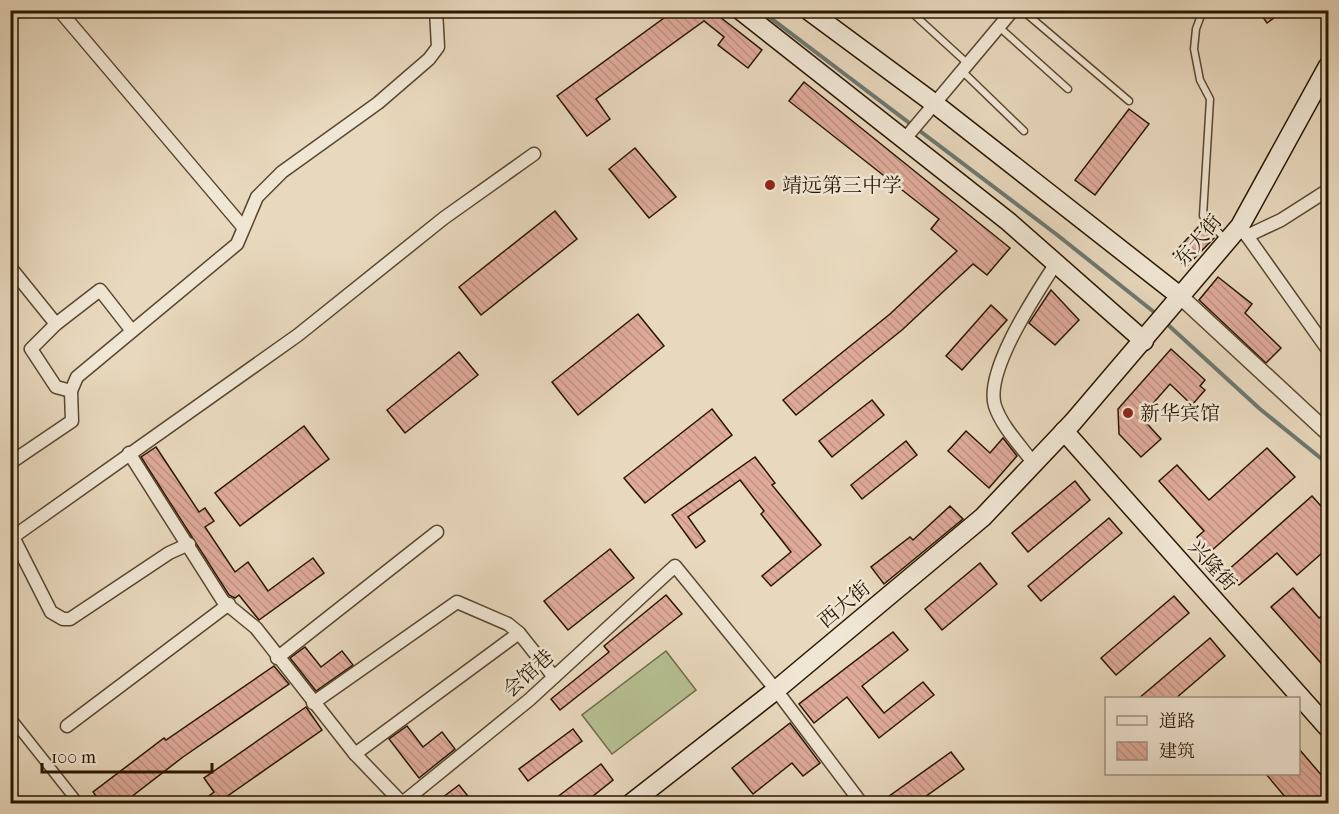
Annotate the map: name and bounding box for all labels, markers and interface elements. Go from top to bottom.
place label: 靖远第三中学 [782,174,902,197]
marker: 靖远第三中学 [763,178,777,192]
street label: 东大街 [1170,210,1226,271]
place label: 新华宾馆 [1140,402,1220,425]
marker: 新华宾馆 [1121,406,1135,420]
street label: 兴隆街 [1184,535,1241,595]
street label: 西大街 [814,576,875,632]
street label: 会馆巷 [498,645,558,702]
legend [1105,697,1300,775]
text: 道路 [1159,711,1195,732]
scale bar [42,736,212,774]
text: 建筑 [1159,741,1195,762]
text: 100 m [51,747,96,768]

